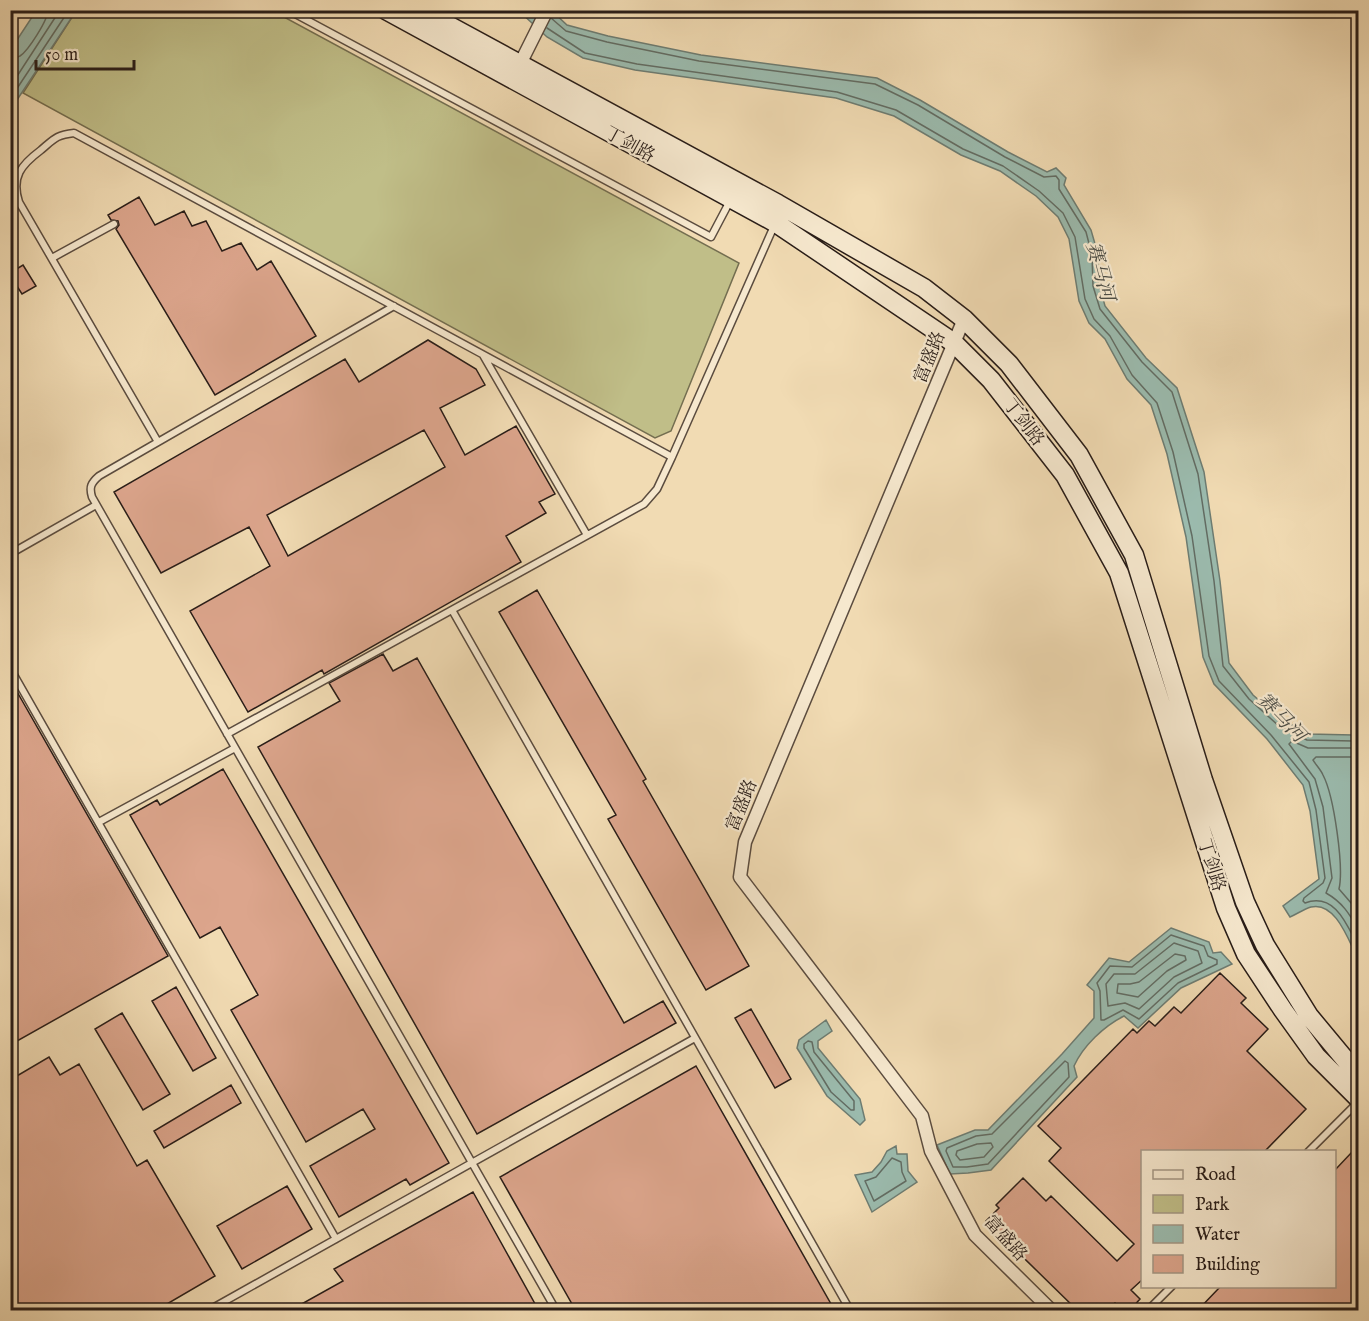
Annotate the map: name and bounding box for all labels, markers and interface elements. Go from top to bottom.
scale bar [36,33,134,71]
text: 50 m [45,44,78,67]
street label: 丁剑路 [600,122,658,168]
water label: 赛马河 [1080,239,1120,306]
street label: 富盛路 [910,328,951,387]
street label: 丁剑路 [997,395,1049,451]
water label: 赛马河 [1251,688,1313,750]
street label: 富盛路 [722,776,763,835]
street label: 丁剑路 [1192,836,1229,895]
legend [1141,1150,1336,1288]
text: Road [1195,1164,1236,1187]
text: Park [1195,1194,1230,1217]
street label: 富盛路 [978,1211,1031,1267]
text: Water [1195,1224,1240,1247]
text: Building [1195,1254,1260,1277]

